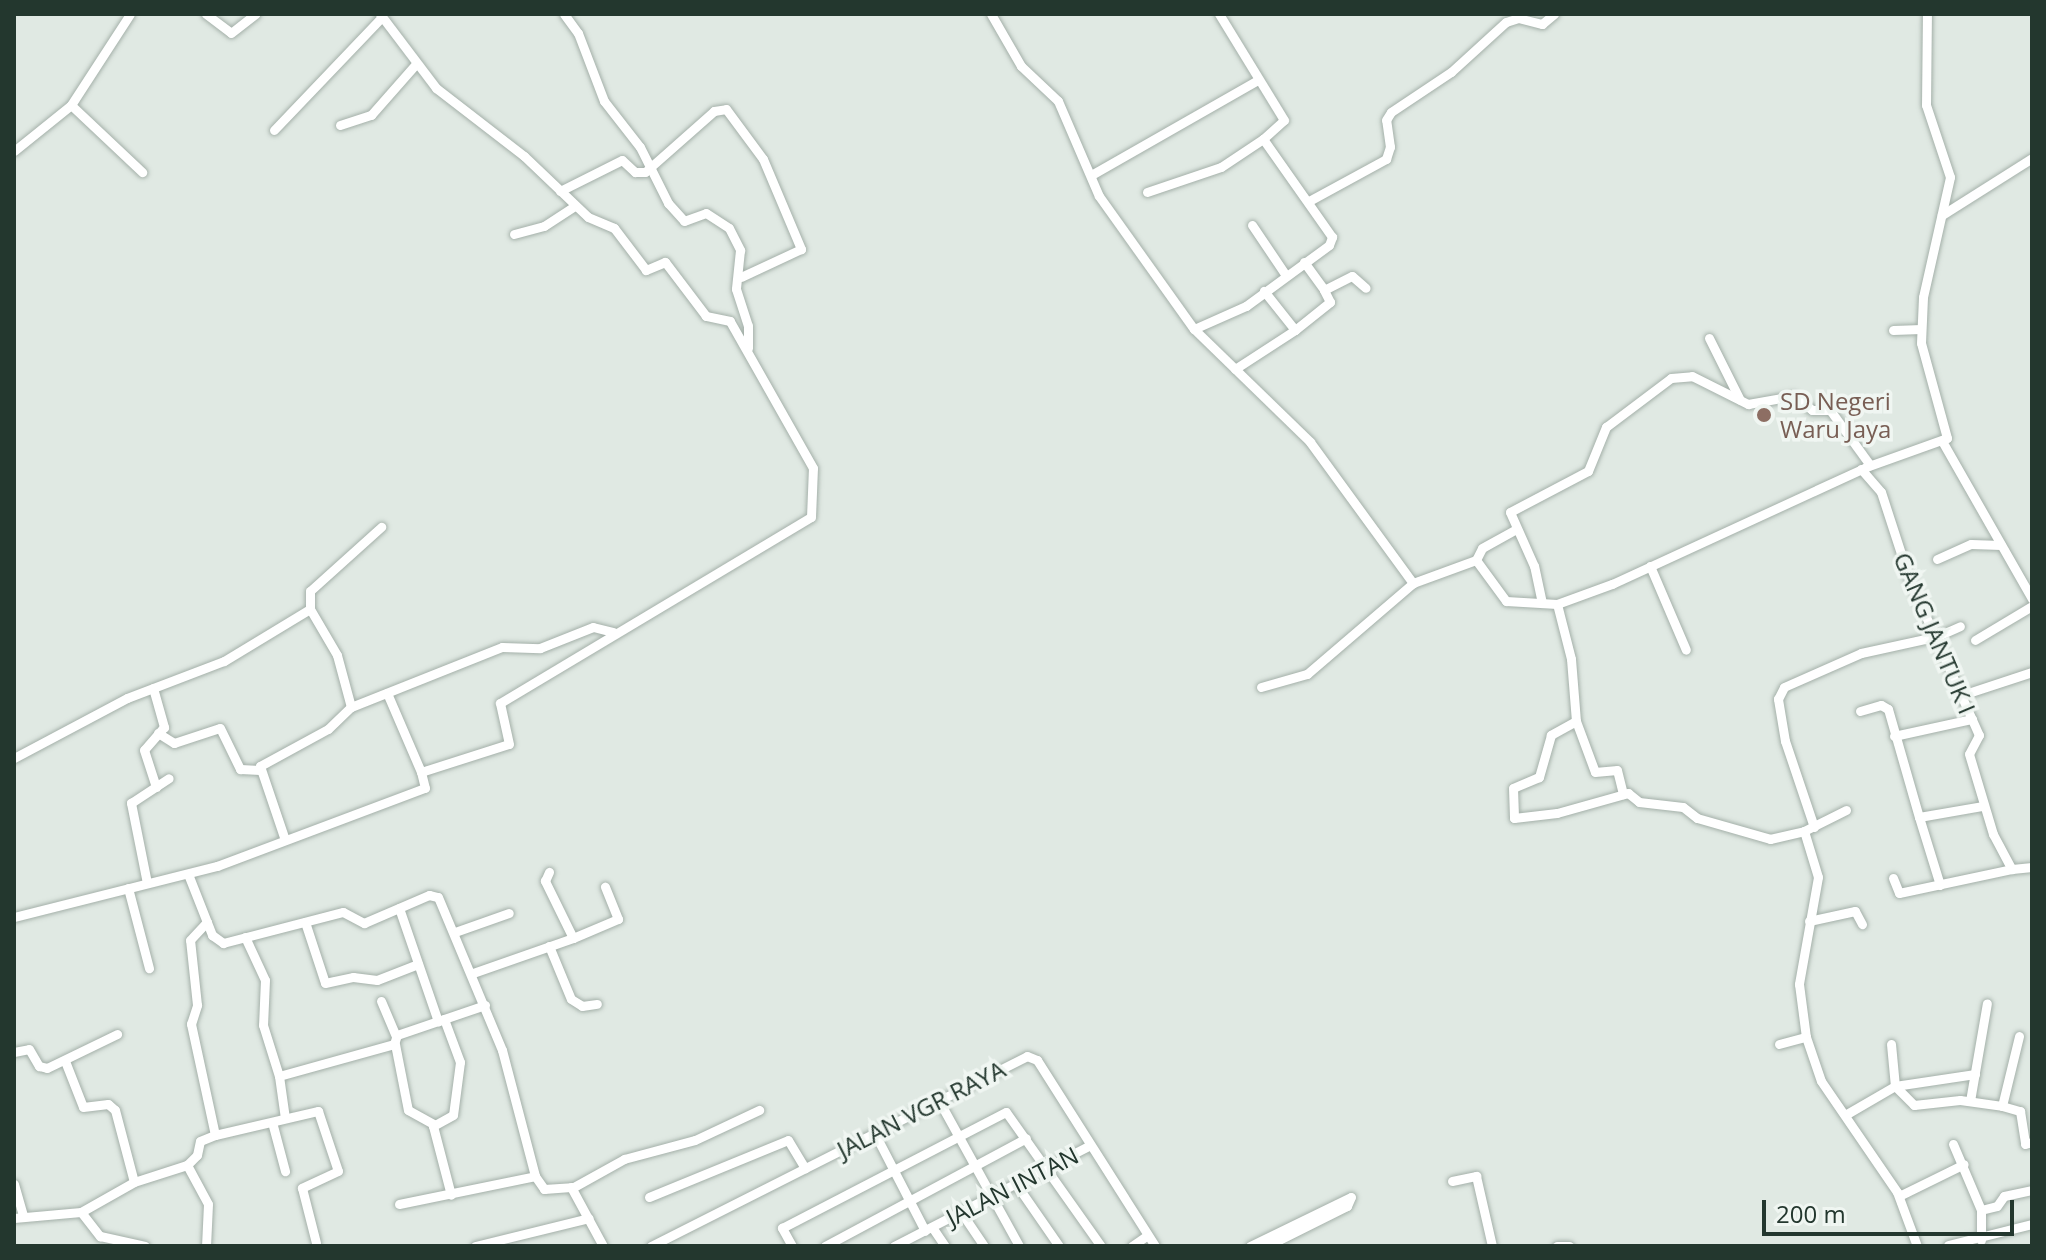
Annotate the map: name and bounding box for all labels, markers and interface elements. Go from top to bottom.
place label: SD Negeri Waru Jaya [1780,387,1891,443]
marker: SD Negeri Waru Jaya [1755,406,1773,424]
street label: GANG JANTUK I [1888,548,1982,718]
street label: JALAN VGR RAYA [832,1054,1010,1164]
street label: JALAN INTAN [941,1140,1083,1232]
scale bar [1766,1184,2018,1234]
text: 200 m [1776,1197,1846,1230]

